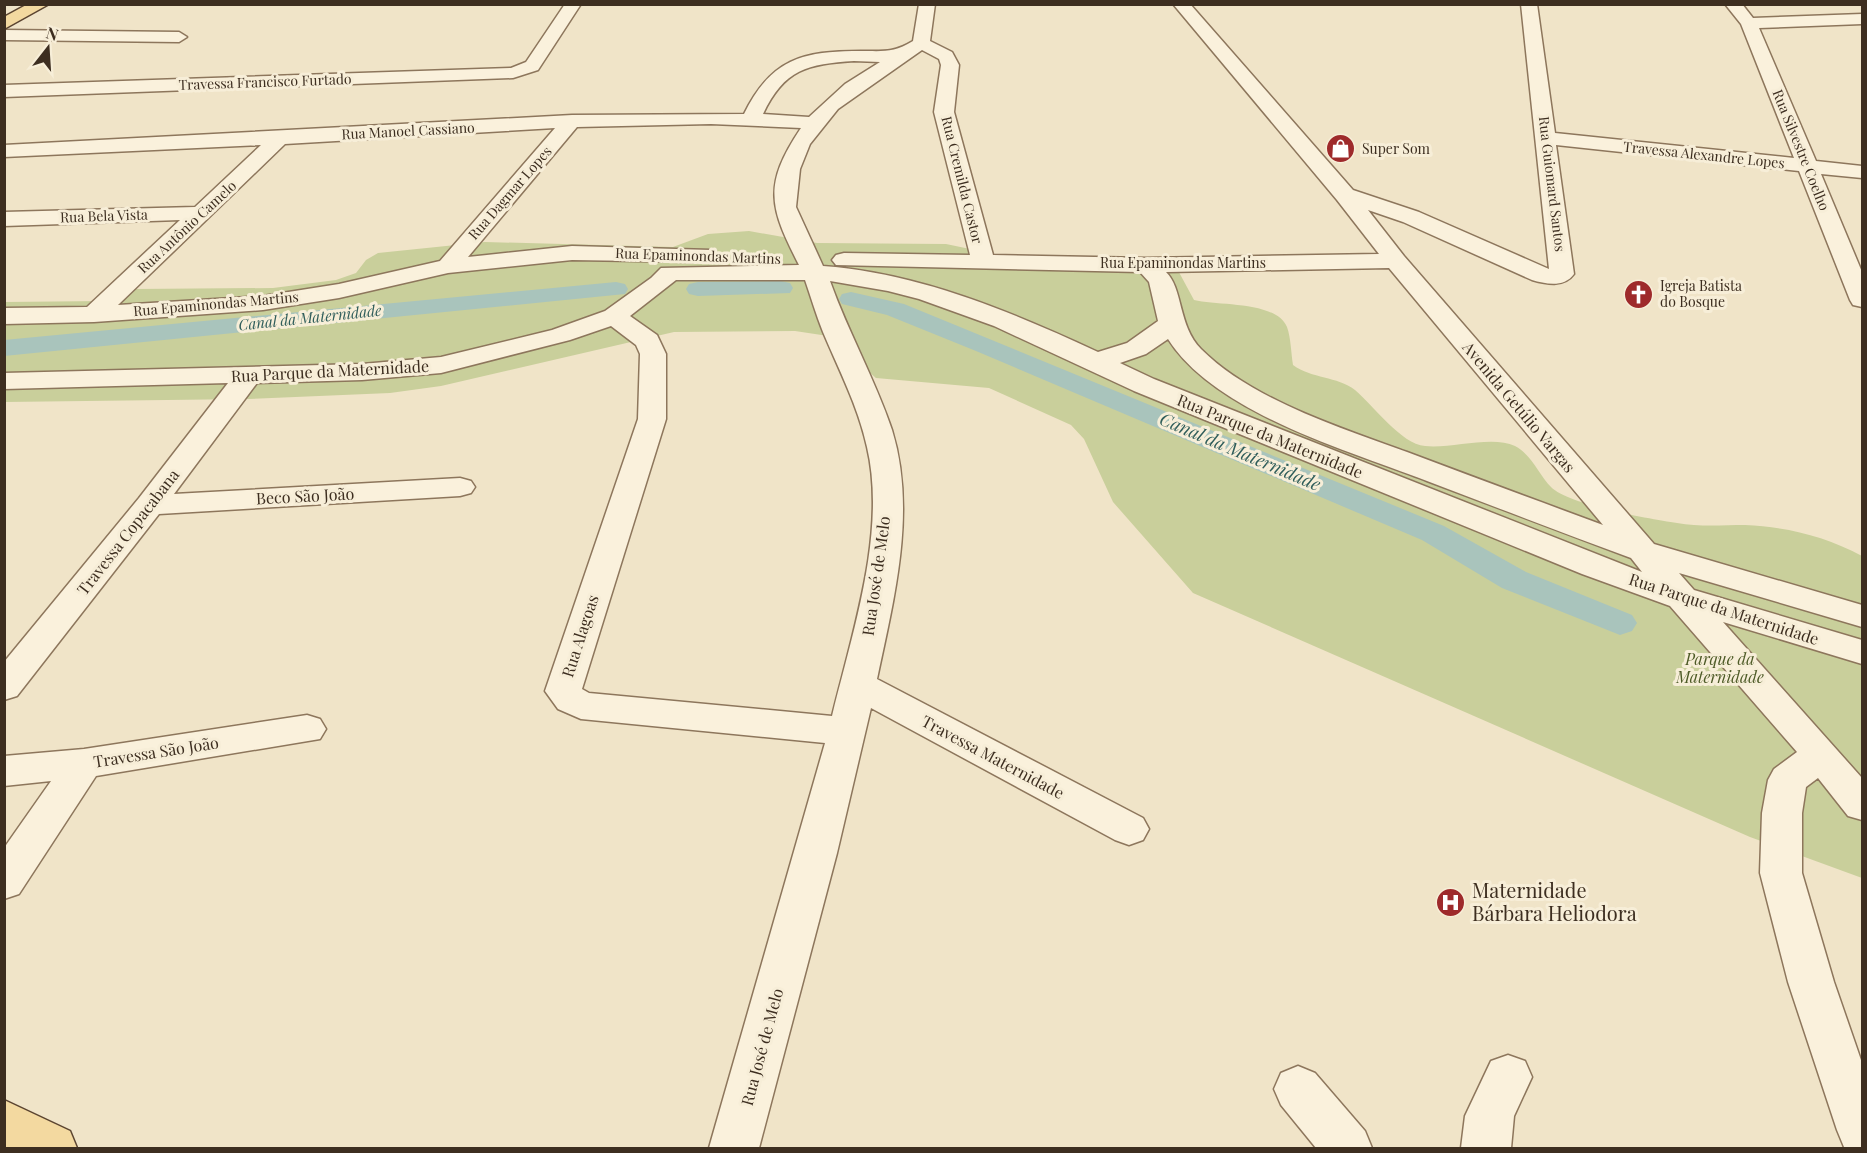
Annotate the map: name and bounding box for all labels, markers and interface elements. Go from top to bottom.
north arrow [18,18,78,78]
text: N [44,21,62,45]
street label: Travessa Francisco Furtado [178,69,352,94]
street label: Rua Silvestre Coelho [1768,86,1835,213]
street label: Rua Cremilda Castor [937,114,988,246]
street label: Rua Guiomard Santos [1535,115,1570,253]
street label: Rua Manoel Cassiano [341,118,475,143]
shop icon: Super Som [1325,133,1357,165]
street label: Travessa Alexandre Lopes [1622,137,1786,172]
place label: Super Som [1362,139,1431,158]
street label: Rua Dagmar Lopes [464,142,556,243]
street label: Rua Antônio Camelo [133,176,240,277]
street label: Rua Bela Vista [60,204,148,227]
street label: Rua Epaminondas Martins [615,243,781,268]
street label: Rua Epaminondas Martins [1100,253,1266,272]
place label: Igreja Batista do Bosque [1660,276,1742,311]
church icon: Igreja Batista do Bosque [1623,278,1655,310]
street label: Rua Epaminondas Martins [132,287,299,320]
water label: Canal da Maternidade [237,299,383,334]
street label: Avenida Getúlio Vargas [1458,336,1580,476]
street label: Rua Parque da Maternidade [230,355,430,386]
street label: Rua Parque da Maternidade [1174,389,1366,482]
water label: Canal da Maternidade [1156,406,1325,496]
street label: Travessa Copacabana [72,465,183,599]
street label: Beco São João [255,482,355,509]
street label: Rua José de Melo [857,515,894,637]
street label: Rua Parque da Maternidade [1627,568,1822,649]
street label: Rua Alagoas [556,592,603,680]
park label: Parque da Maternidade [1675,648,1764,687]
street label: Travessa Maternidade [918,710,1068,803]
street label: Travessa São João [92,731,220,772]
place label: Maternidade Bárbara Heliodora [1472,876,1637,926]
hospital icon: Maternidade Bárbara Heliodora [1435,886,1467,918]
street label: Rua José de Melo [736,986,787,1108]

